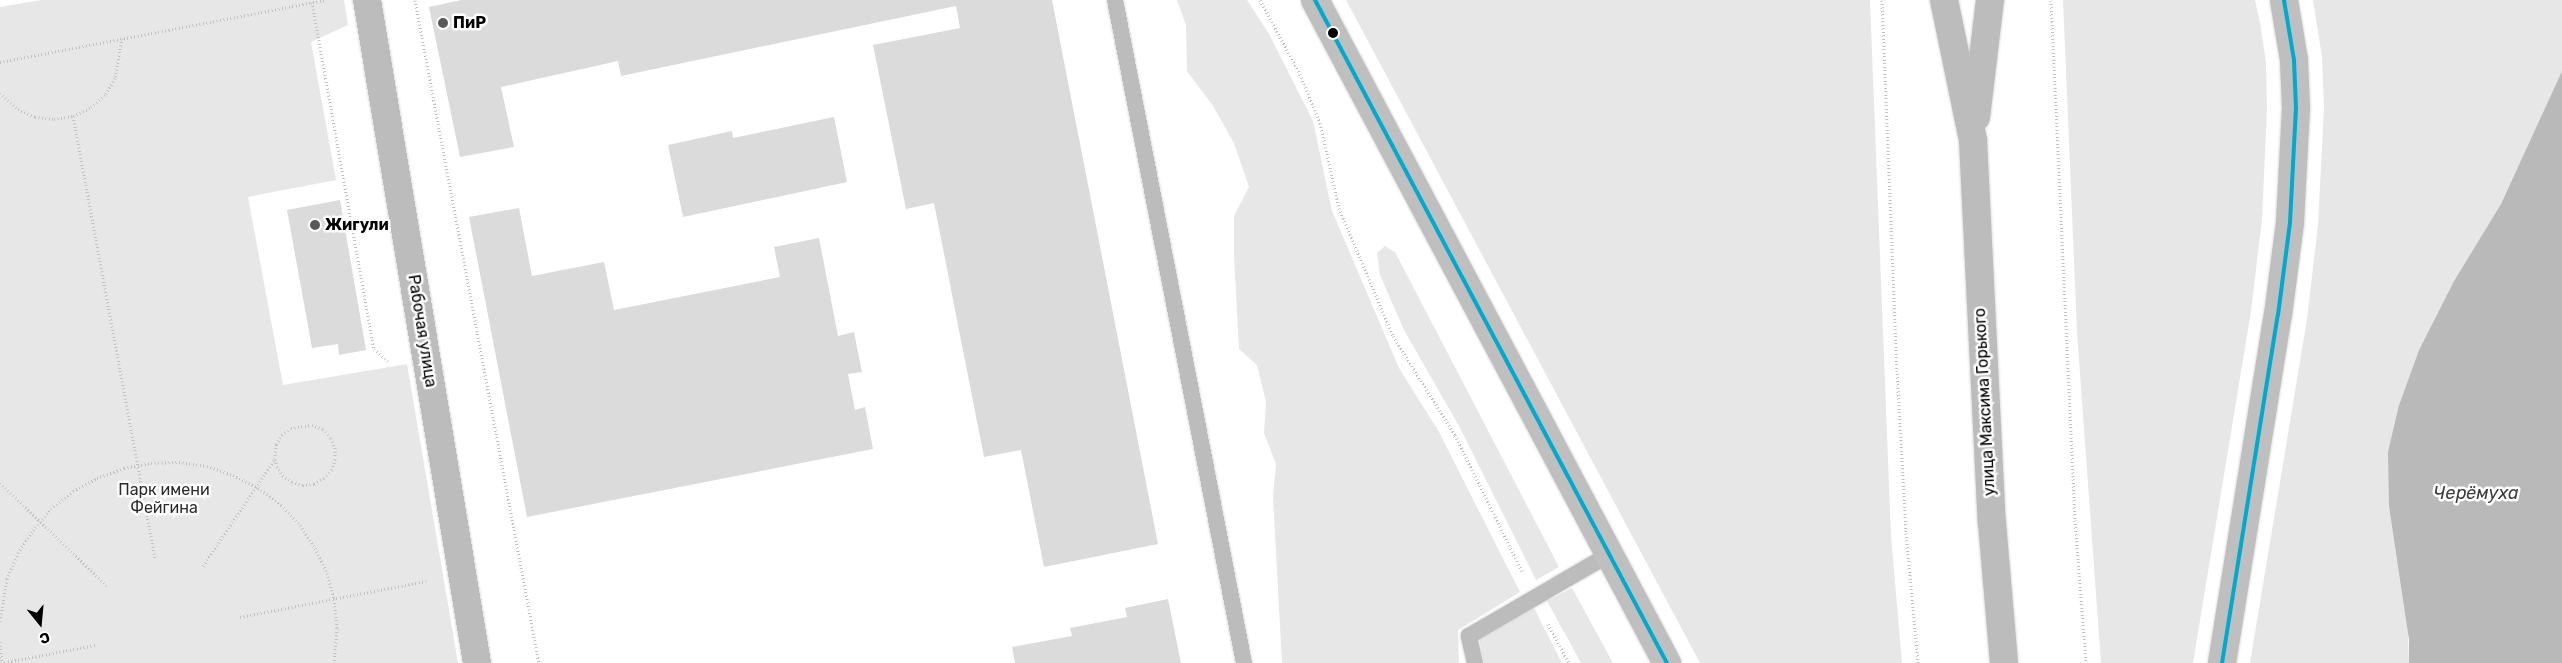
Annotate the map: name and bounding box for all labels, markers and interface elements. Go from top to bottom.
place label: ПиР [453,13,486,33]
marker: ПиР [437,17,449,29]
unlabelled marker [1328,28,1338,38]
place label: Жигули [325,215,389,235]
marker: Жигули [309,219,321,231]
street label: Рабочая улица [404,273,440,389]
street label: улица Максима Горького [1970,307,2000,497]
park label: Парк имени Фейгина [118,480,210,518]
water label: Черёмуха [2433,482,2519,504]
north arrow [15,598,65,648]
text: С [37,628,52,647]

